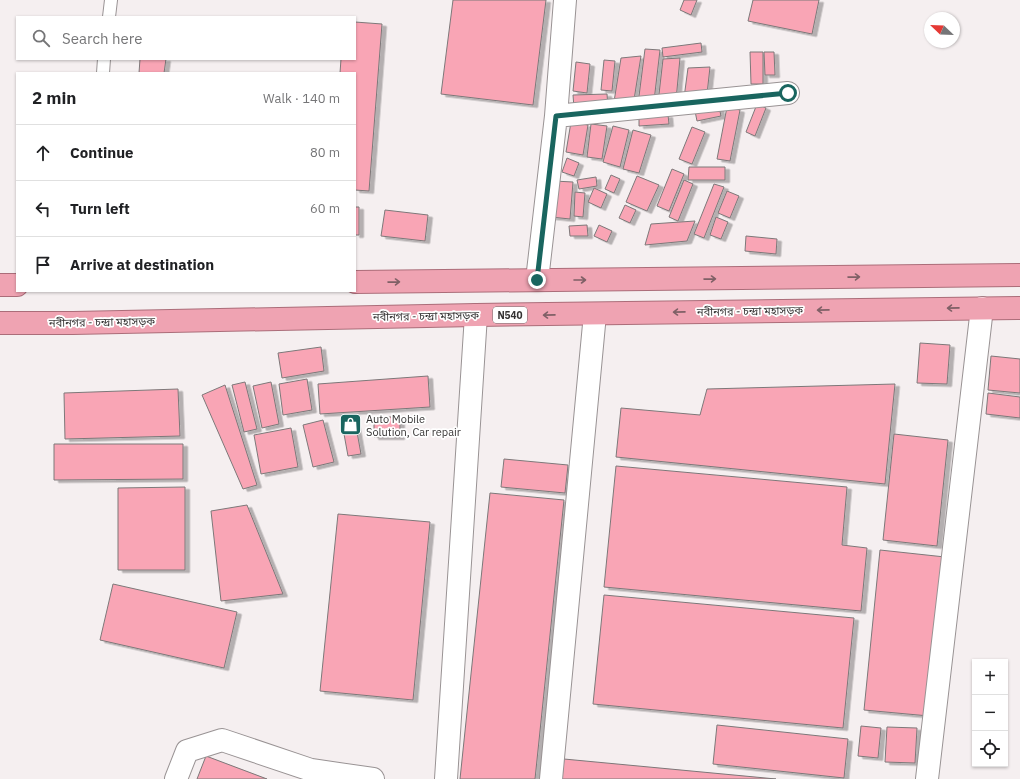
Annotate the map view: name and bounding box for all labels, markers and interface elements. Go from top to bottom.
north arrow [924,12,960,48]
search box [16,16,356,60]
icon: search [30,27,52,49]
text: Search here [62,29,142,48]
route start [779,84,797,102]
text: 2 min [32,87,76,109]
text: Walk · 140 m [263,90,340,107]
icon: ahead [32,142,54,164]
text: Continue [70,143,134,162]
text: 80 m [310,144,340,161]
icon: left [32,198,54,220]
text: Turn left [70,199,130,218]
text: 60 m [310,200,340,217]
icon: arrive [32,254,54,276]
text: Arrive at destination [70,255,214,274]
route end [528,271,546,289]
one-way arrow [847,273,860,281]
one-way arrow [703,275,716,283]
one-way arrow [573,276,586,284]
one-way arrow [387,278,400,286]
street label: নবীনগর - চন্দ্রা মহাসড়ক [696,303,803,319]
one-way arrow [947,305,960,312]
one-way arrow [817,306,830,314]
road number: N540 [493,307,527,323]
street label: নবীনগর - চন্দ্রা মহাসড়ক [372,308,479,324]
one-way arrow [673,308,686,316]
one-way arrow [543,311,556,318]
street label: নবীনগর - চন্দ্রা মহাসড়ক [48,314,155,330]
shop icon: Auto Mobile Solution, Car repair [338,412,364,438]
place label: Auto Mobile Solution, Car repair [366,412,461,439]
map controls [972,659,1008,767]
button: + [972,659,1008,695]
button: − [972,695,1008,731]
button: locate [972,731,1008,767]

